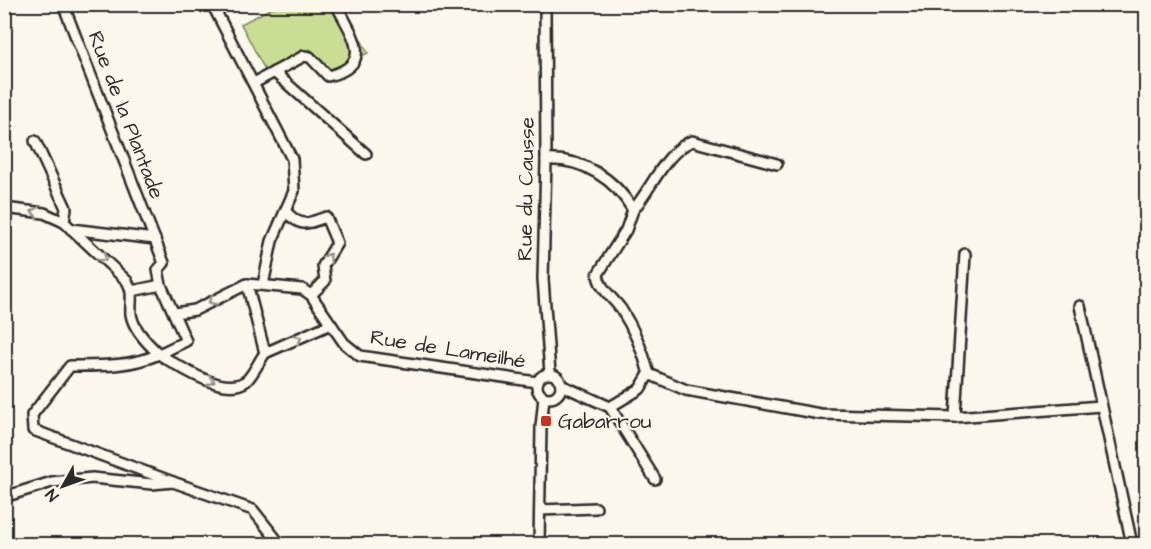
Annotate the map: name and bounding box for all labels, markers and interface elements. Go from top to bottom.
street label: Rue de la Plantade [81,27,171,203]
street label: Rue du Causse [510,117,542,261]
one-way arrow [30,207,40,219]
one-way arrow [96,251,107,262]
one-way arrow [321,253,333,263]
one-way arrow [207,294,218,306]
street label: Rue de Lameilhé [368,322,528,376]
one-way arrow [291,334,302,346]
one-way arrow [206,373,216,386]
place label: Gabarrou [558,407,652,436]
marker: Gabarrou [539,414,553,428]
north arrow [33,456,93,516]
text: N [41,484,64,506]

